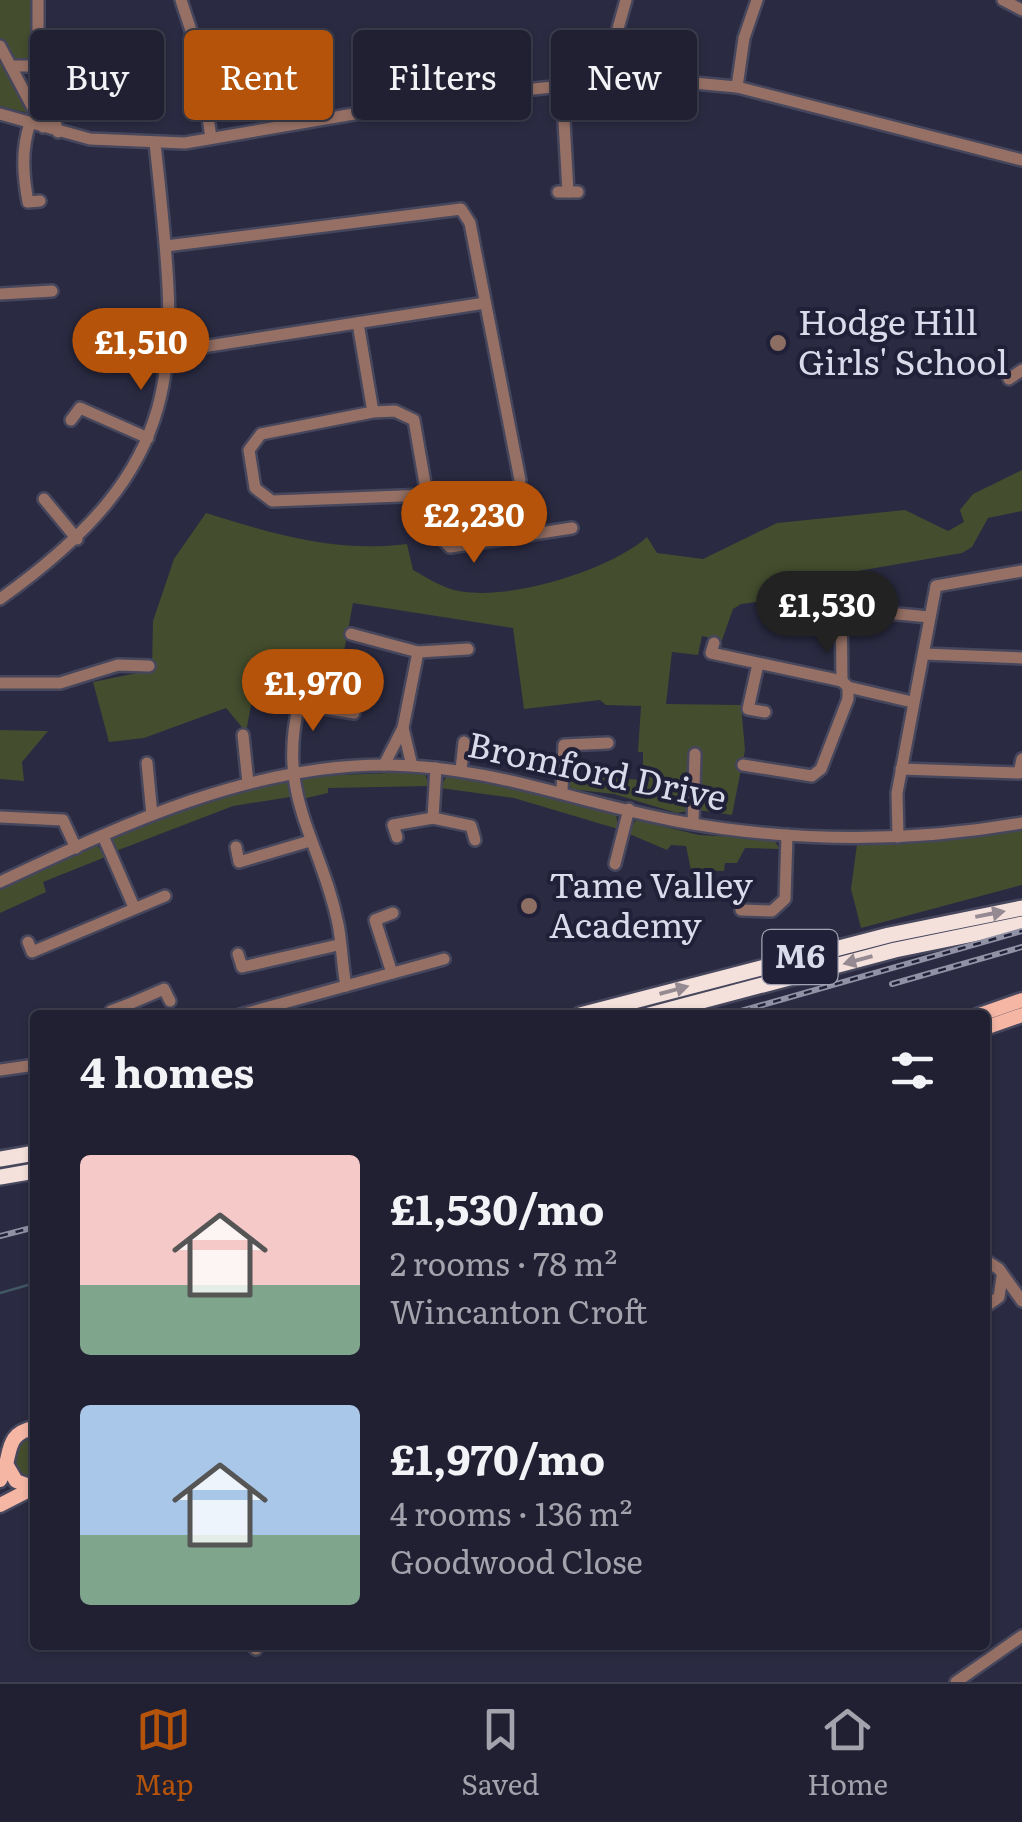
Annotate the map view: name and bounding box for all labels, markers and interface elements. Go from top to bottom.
chip: Buy [30,30,164,120]
chip: Rent [184,30,333,120]
chip: Filters [353,30,531,120]
chip: New [551,30,697,120]
place label: Hodge Hill Girls' School [798,294,1008,386]
pin: £1,510 [60,308,222,393]
text: £1,510 [94,316,188,364]
marker: Hodge Hill Girls' School [767,332,789,354]
pin: £2,230 [393,481,555,566]
text: £2,230 [423,489,525,537]
pin: £1,530 [746,571,908,656]
text: £1,530 [778,579,876,627]
pin: £1,970 [232,649,394,734]
text: £1,970 [264,657,362,705]
street label: Bromford Drive [463,716,732,822]
place label: Tame Valley Academy [549,857,754,949]
marker: Tame Valley Academy [518,895,540,917]
one-way arrow [975,906,1006,921]
road number: M6 [762,930,838,984]
one-way arrow [843,952,874,968]
one-way arrow [659,981,690,997]
text: 4 homes [80,1039,254,1101]
icon: filters [885,1043,940,1098]
text: £1,530/mo [390,1176,604,1238]
icon: home [160,1195,280,1315]
text: 2 rooms · 78 m² [390,1238,617,1286]
text: Wincanton Croft [390,1286,647,1334]
text: £1,970/mo [390,1426,605,1488]
icon: home [160,1445,280,1565]
text: 4 rooms · 136 m² [390,1488,632,1536]
text: Goodwood Close [390,1536,643,1584]
tab: Map [134,1702,194,1804]
tab: Saved [461,1702,539,1804]
tab: Home [807,1702,888,1804]

